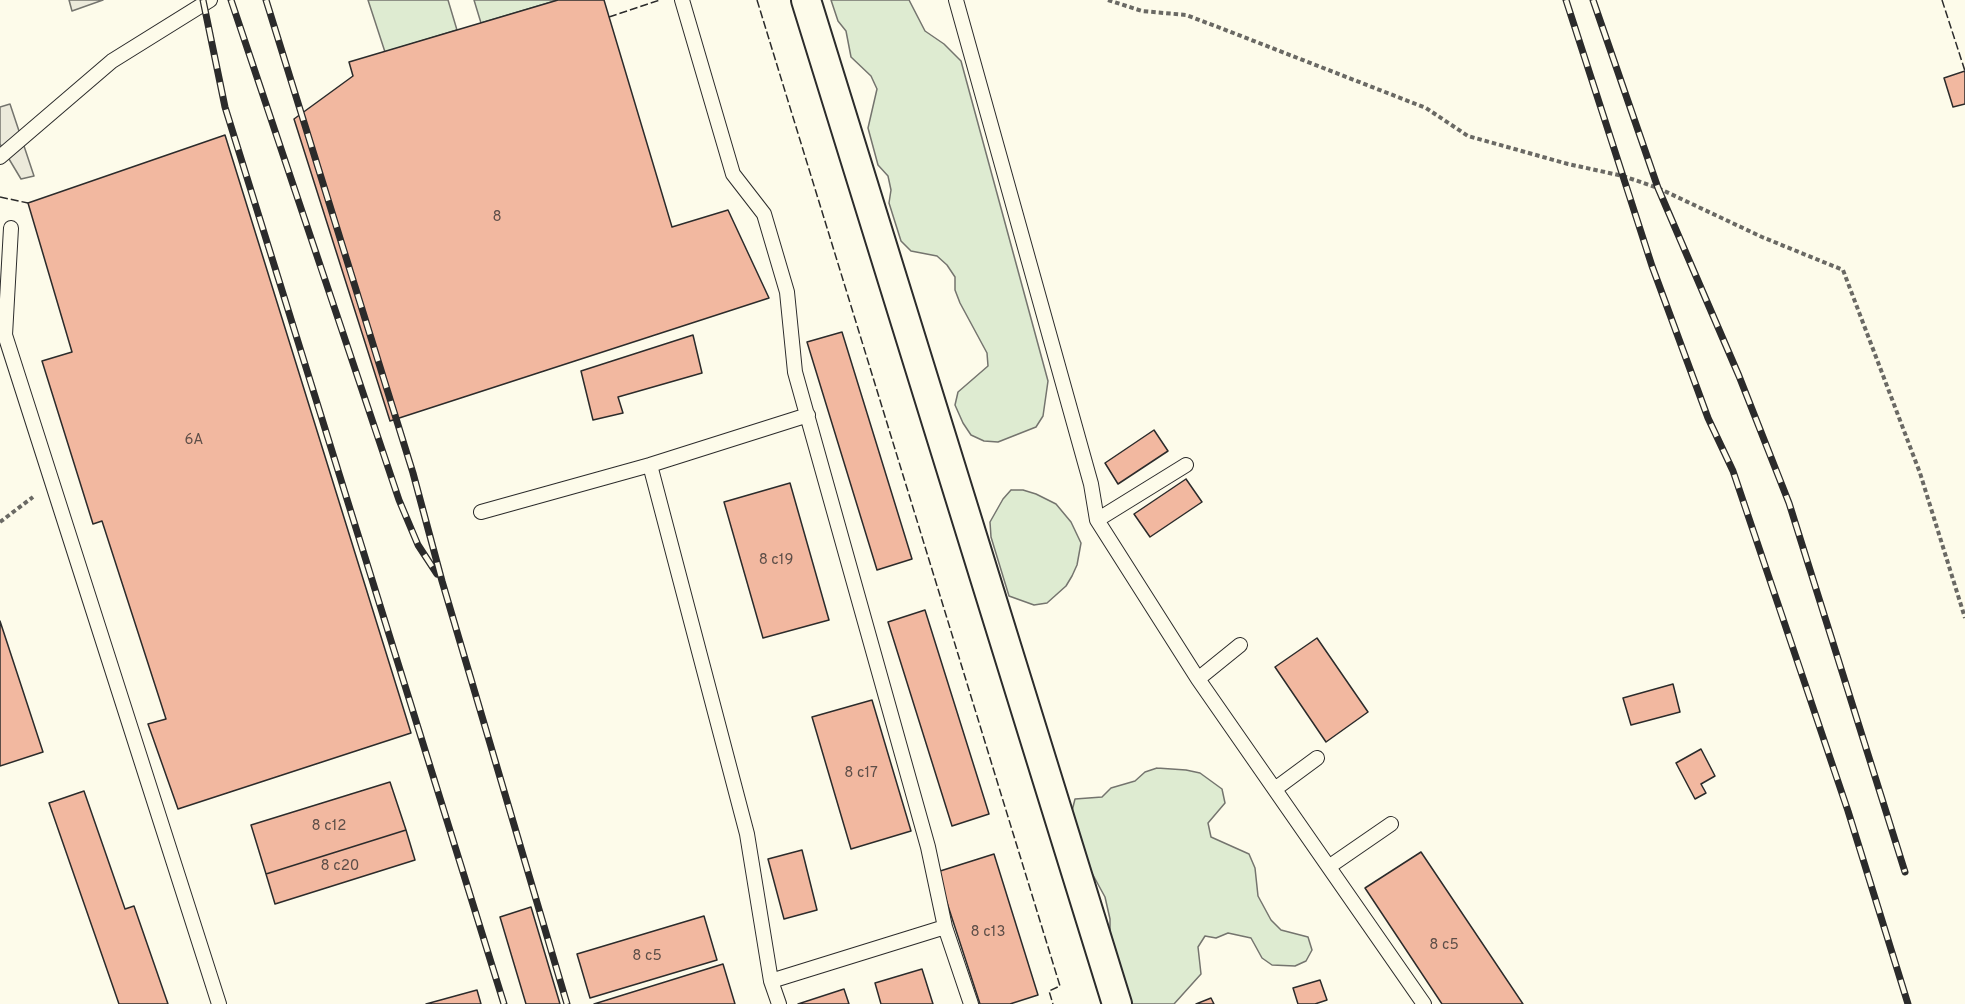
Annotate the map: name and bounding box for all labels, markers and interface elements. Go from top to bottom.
house number: 8 [492,209,502,227]
house number: 6А [185,432,203,450]
house number: 8 с19 [759,552,793,570]
house number: 8 с17 [844,765,878,783]
house number: 8 с12 [312,818,346,836]
house number: 8 с20 [321,858,359,876]
house number: 8 с13 [971,924,1005,942]
house number: 8 с5 [1429,937,1459,955]
house number: 8 с5 [632,948,662,966]

